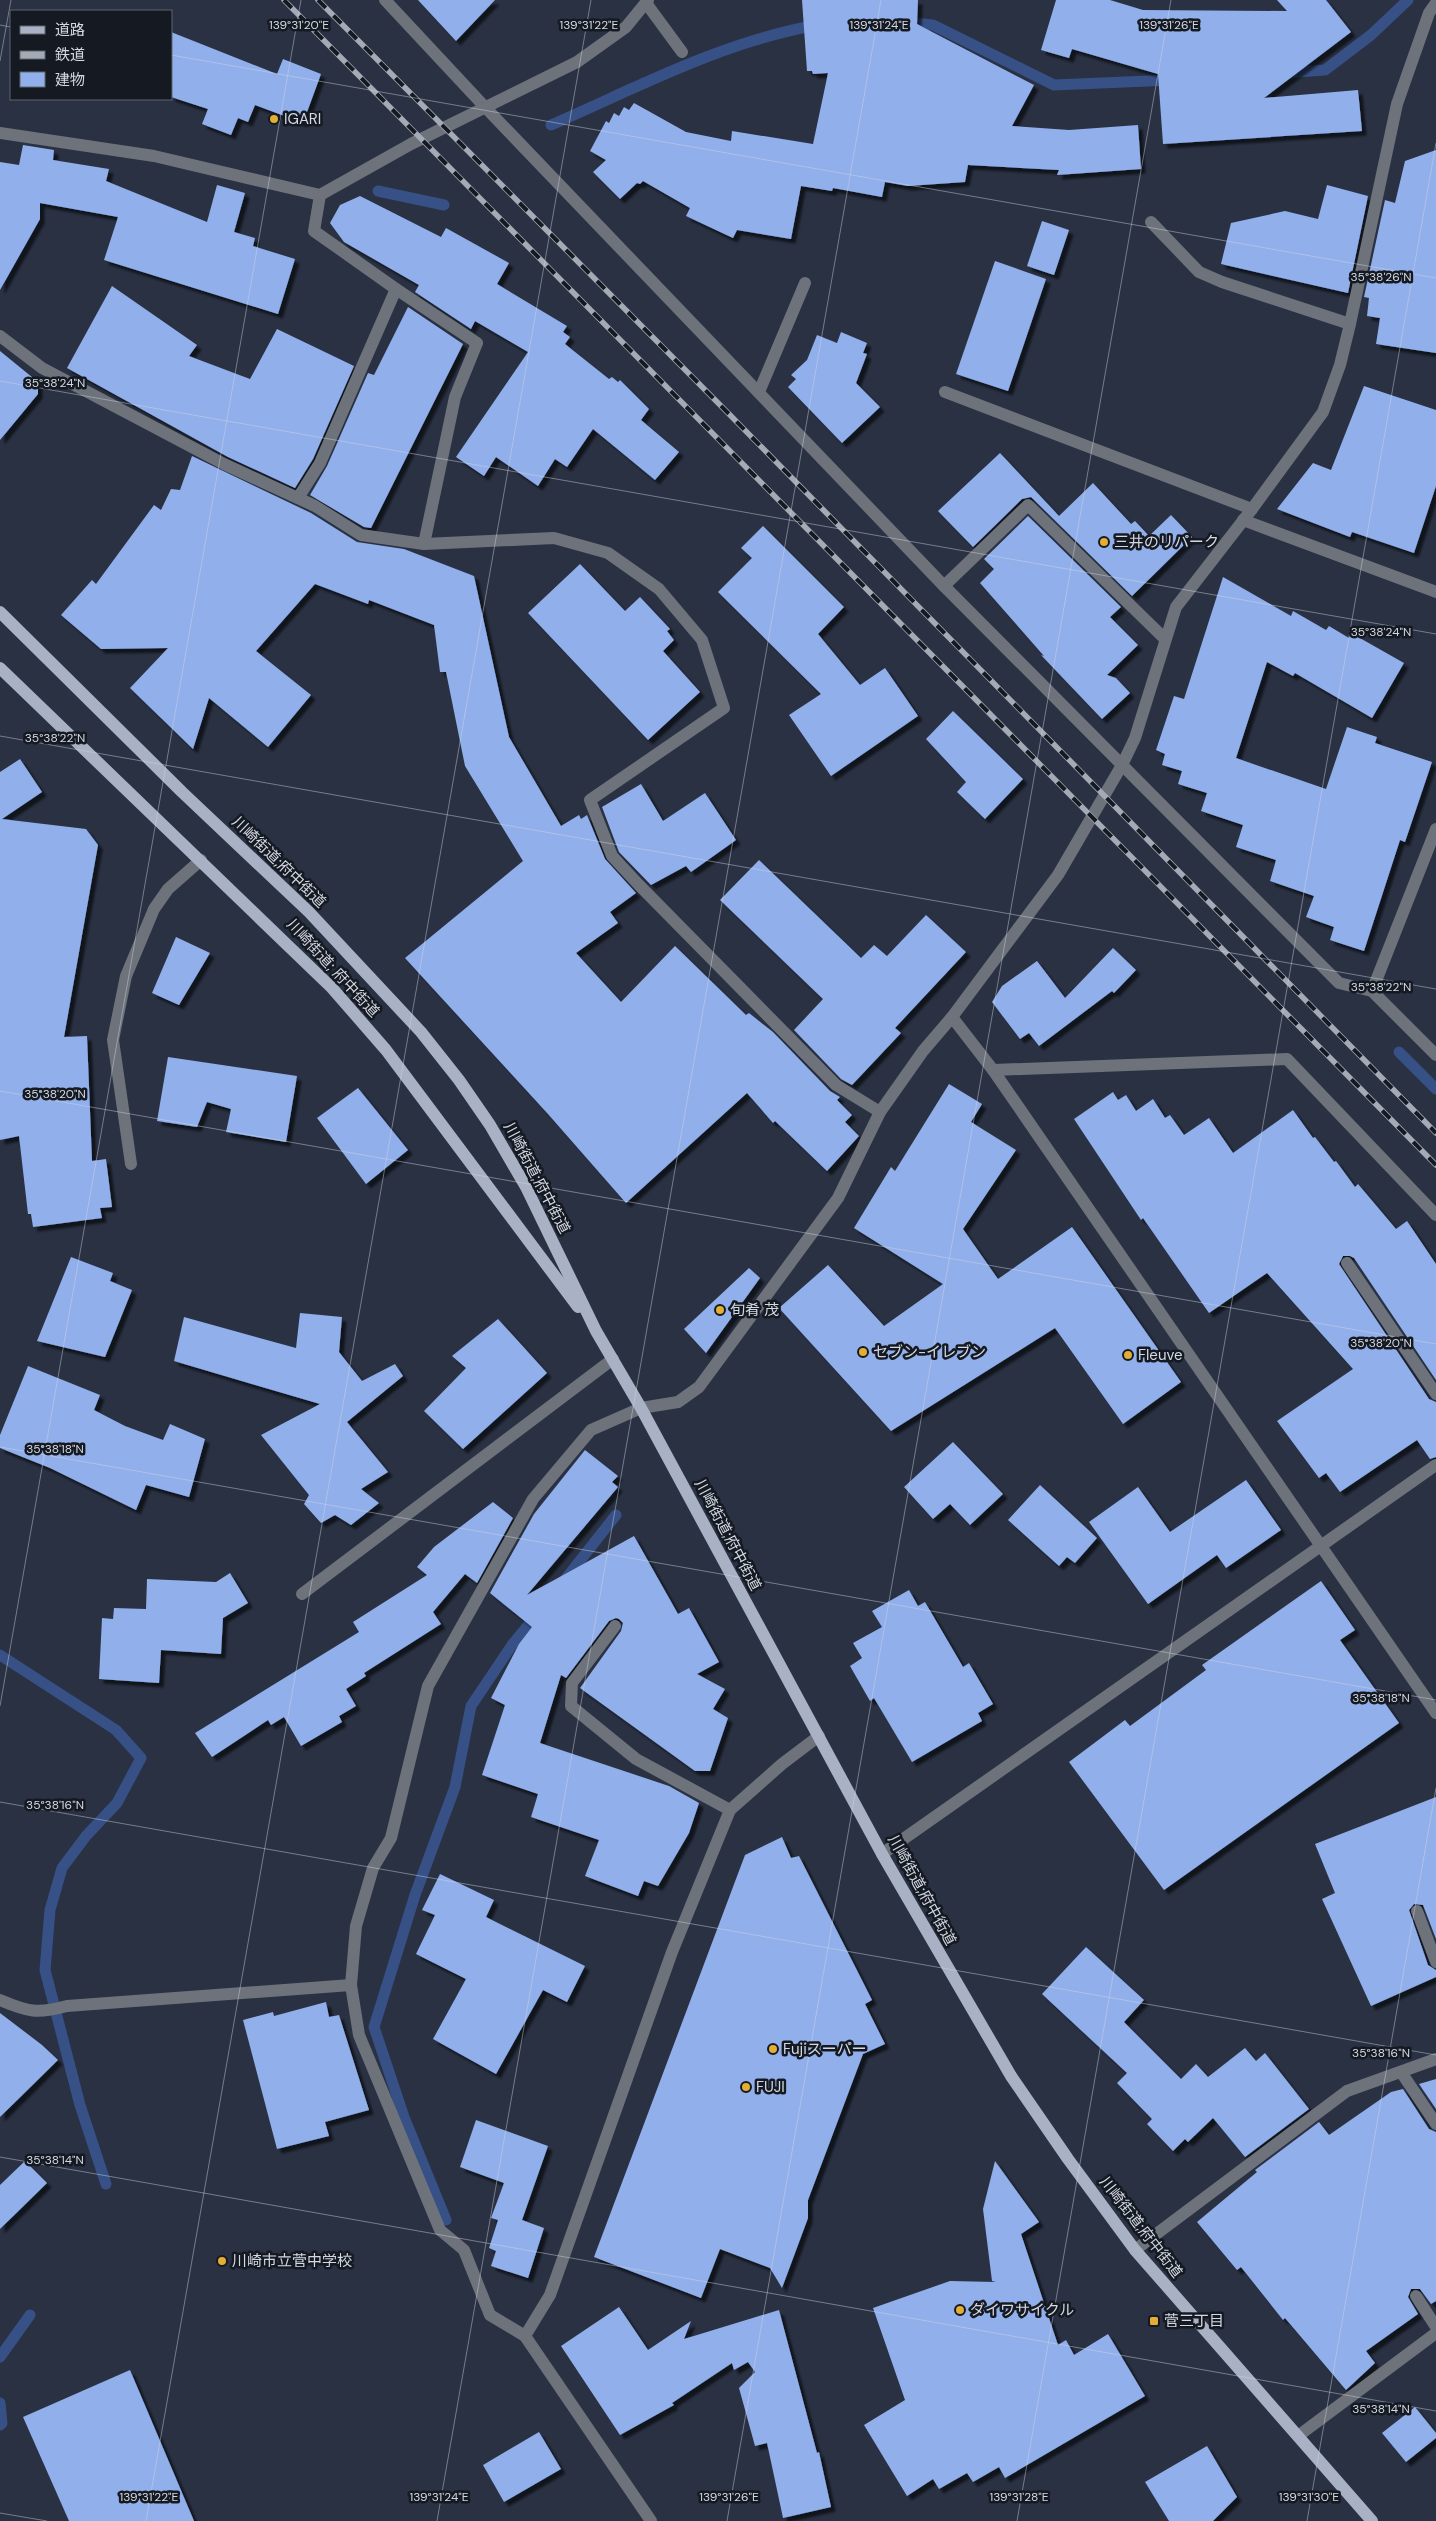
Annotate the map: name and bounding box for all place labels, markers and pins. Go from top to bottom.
place label: IGARI [284,109,321,129]
marker: IGARI [268,113,280,125]
place label: 三井のリパーク [1114,532,1219,552]
marker: 三井のリパーク [1098,536,1110,548]
place label: 旬肴 茂 [730,1300,779,1320]
marker: 旬肴 茂 [714,1304,726,1316]
place label: セブン-イレブン [873,1342,986,1362]
place label: Fleuve [1138,1345,1183,1365]
marker: セブン-イレブン [857,1346,869,1358]
marker: Fleuve [1122,1349,1134,1361]
place label: Fujiスーパー [783,2039,867,2059]
marker: Fujiスーパー [767,2043,779,2055]
place label: FUJI [756,2077,785,2097]
marker: FUJI [740,2081,752,2093]
place label: 川崎市立菅中学校 [232,2251,352,2271]
marker: 川崎市立菅中学校 [216,2255,228,2267]
place label: ダイワサイクル [970,2300,1074,2320]
marker: ダイワサイクル [954,2304,966,2316]
place label: 菅三丁目 [1164,2311,1224,2331]
marker: 菅三丁目 [1148,2315,1160,2327]

